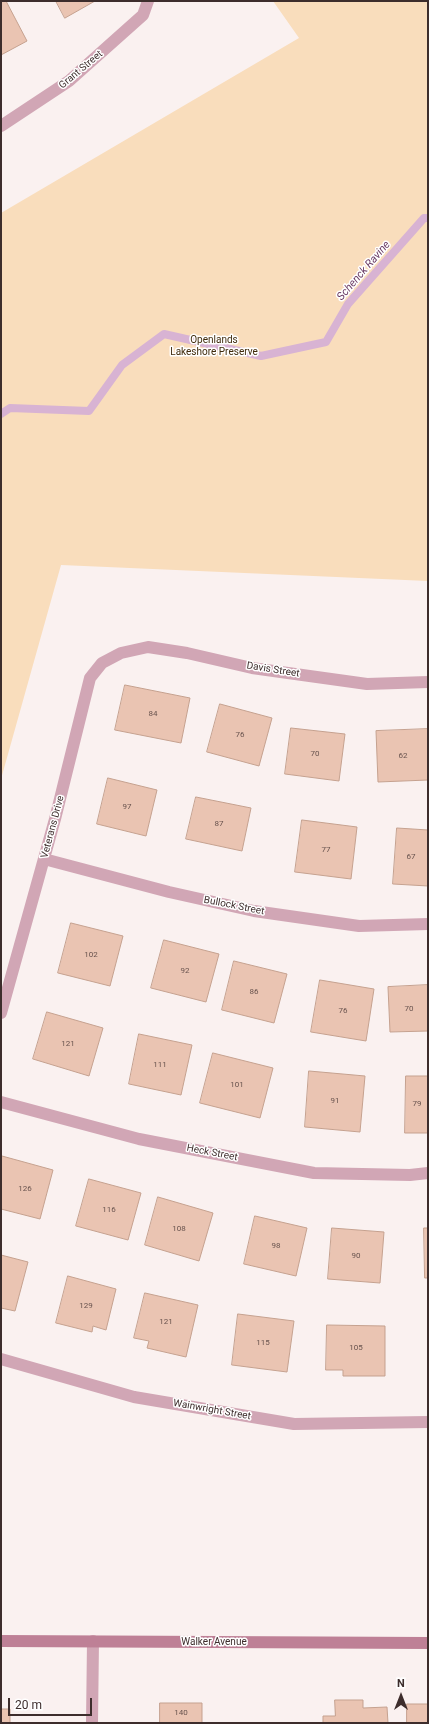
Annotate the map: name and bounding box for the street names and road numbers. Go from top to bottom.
street label: Grant Street [57,48,105,92]
street label: Davis Street [246,660,300,680]
street label: Veterans Drive [39,794,67,860]
street label: Bullock Street [203,894,265,918]
street label: Heck Street [186,1142,238,1164]
street label: Wainwright Street [172,1397,252,1423]
street label: Walker Avenue [181,1636,247,1648]

